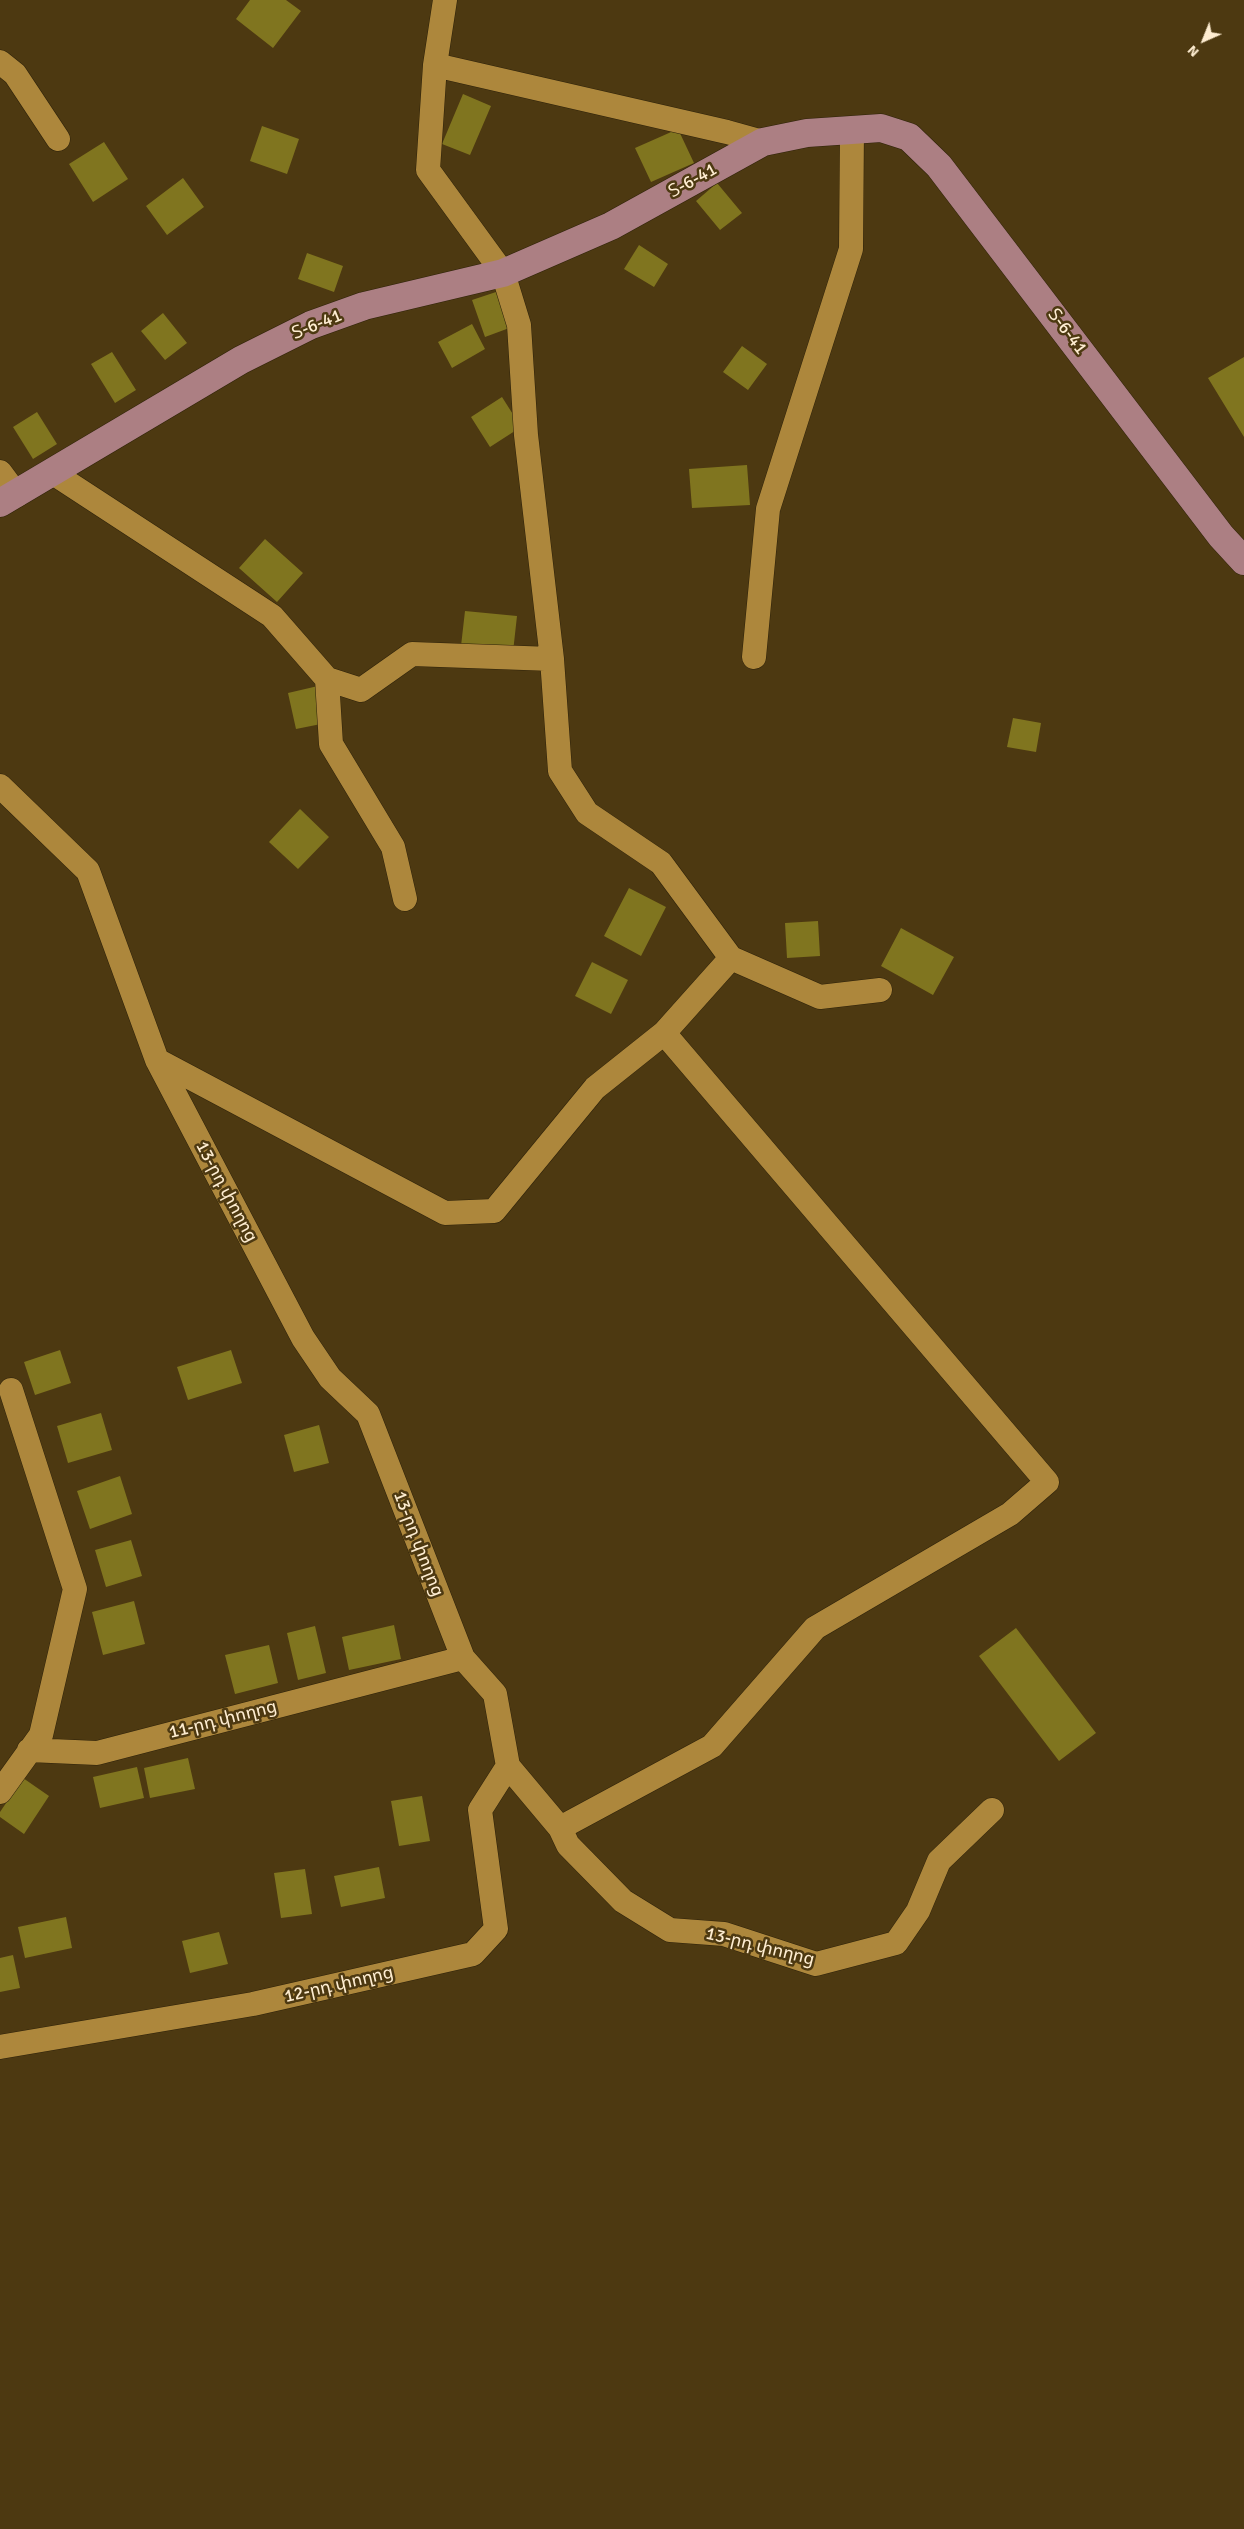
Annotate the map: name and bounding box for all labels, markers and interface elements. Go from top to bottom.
north arrow [1179,15,1229,65]
text: N [1184,42,1203,61]
street label: Տ-6-41 [665,159,721,203]
street label: Տ-6-41 [289,305,345,345]
street label: Տ-6-41 [1043,305,1091,359]
street label: 13-րդ փողոց [190,1138,262,1246]
street label: 13-րդ փողոց [388,1488,448,1600]
street label: 11-րդ փողոց [167,1696,279,1744]
street label: 13-րդ փողոց [703,1923,817,1971]
street label: 12-րդ փողոց [282,1962,396,2008]

